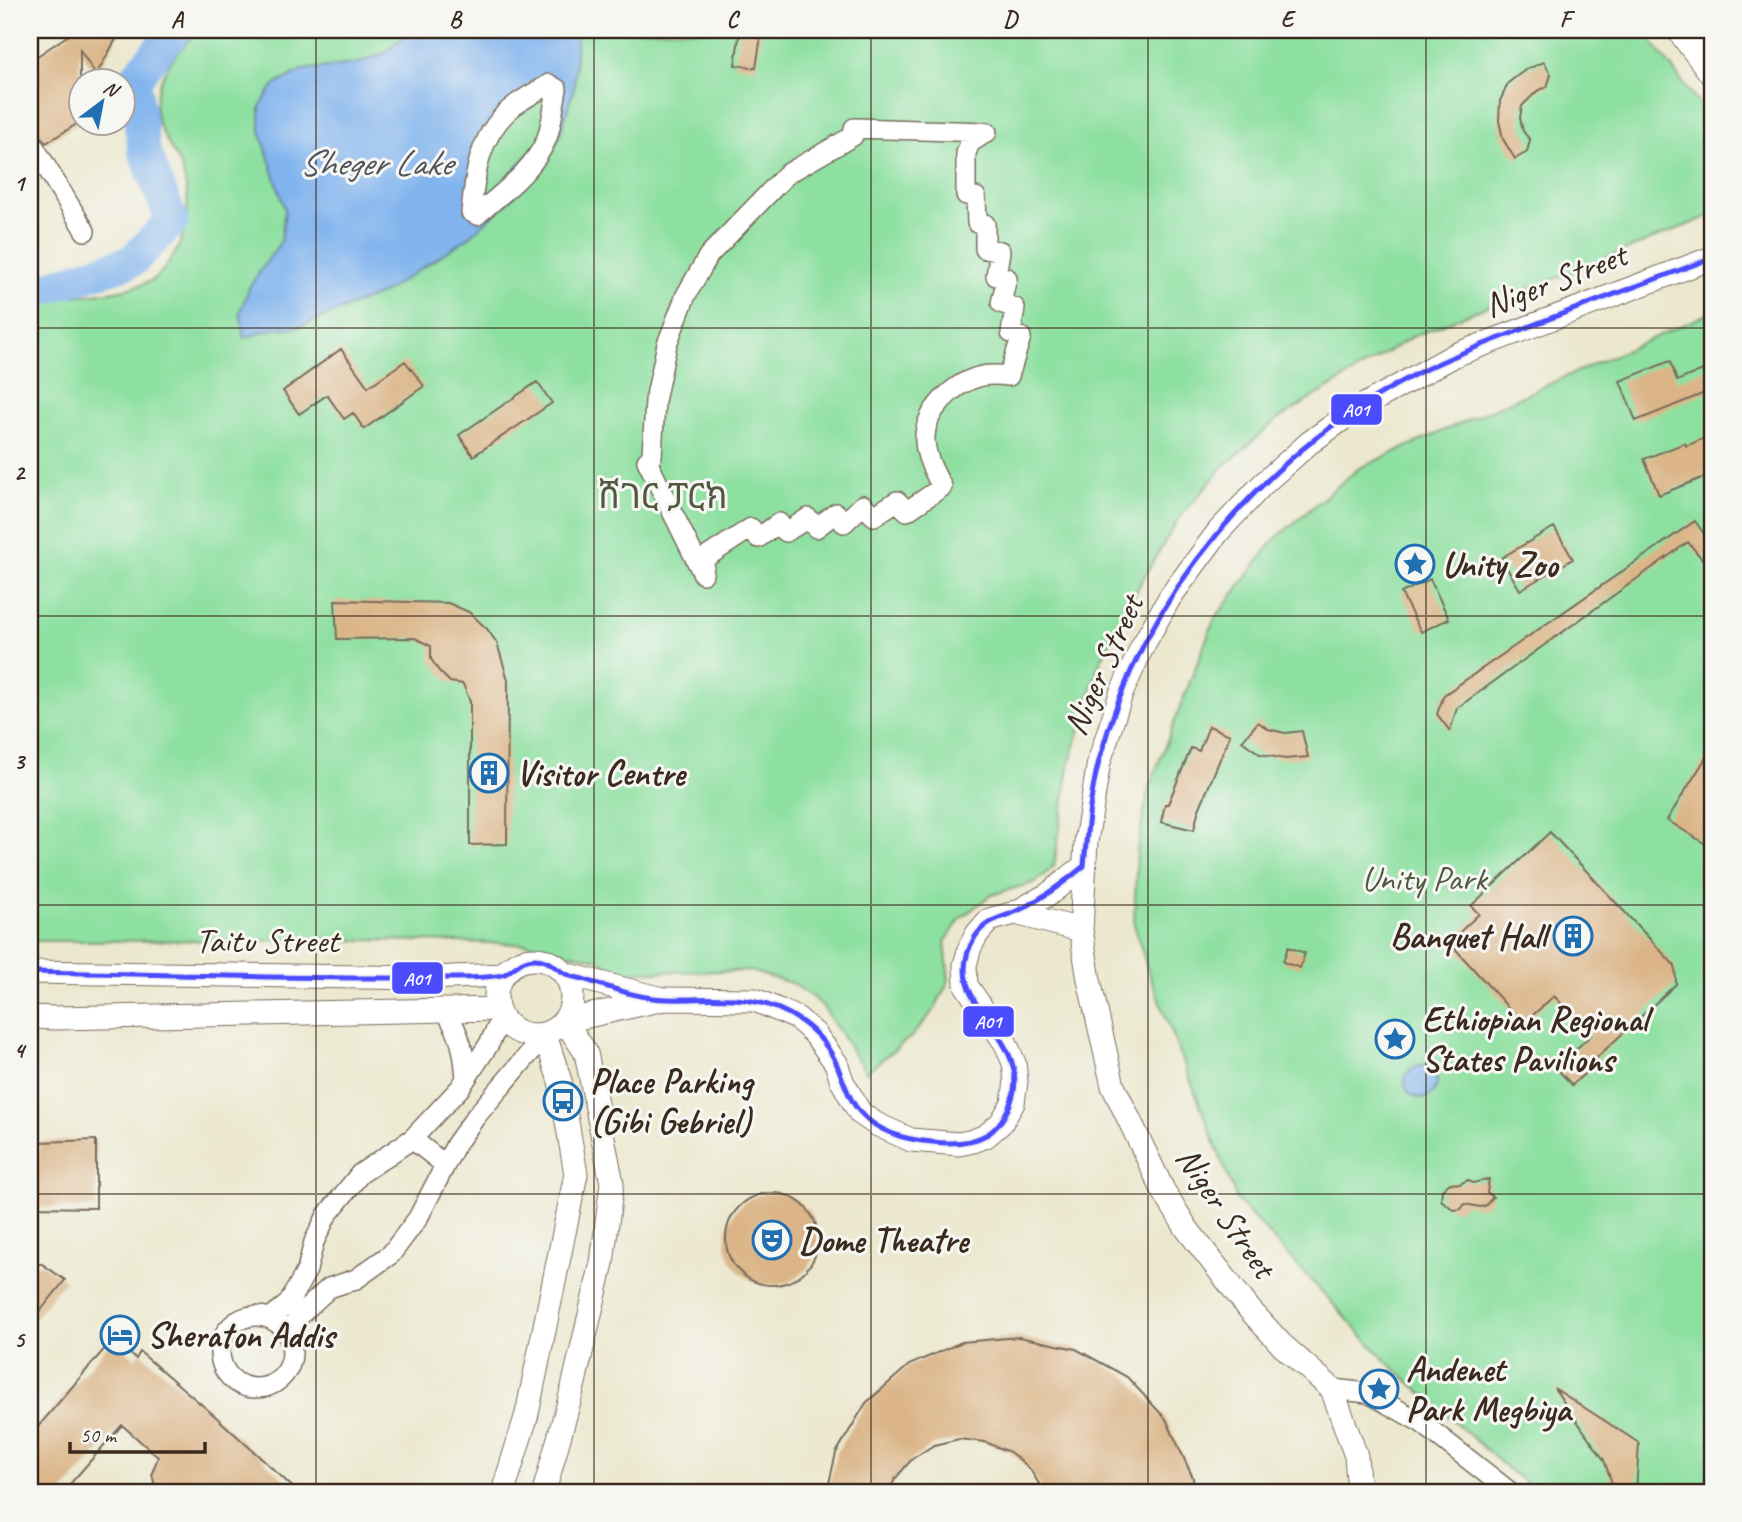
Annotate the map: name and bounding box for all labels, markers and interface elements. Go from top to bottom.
text: A [171,5,185,34]
text: B [449,5,463,34]
text: C [727,5,741,34]
text: D [1003,5,1019,34]
text: E [1281,5,1297,34]
text: F [1560,5,1576,34]
north arrow [66,66,136,136]
text: N [99,75,125,103]
water label: Sheger Lake [299,139,457,186]
text: 1 [14,169,27,198]
street label: Niger Street [1478,231,1636,328]
line badge: A01 [1330,393,1383,426]
text: A01 [1343,398,1372,422]
text: 2 [14,458,27,487]
park label: ሸገር ፓርክ [598,474,728,519]
place label: Unity Zoo [1442,542,1560,587]
place icon: Unity Zoo [1394,543,1436,585]
street label: Niger Street [1052,585,1155,742]
text: 3 [14,747,27,776]
place label: Visitor Centre [516,751,687,796]
building icon: Visitor Centre [468,752,510,794]
park label: Unity Park [1361,856,1489,901]
place label: Banquet Hall [1390,914,1553,959]
building icon: Banquet Hall [1552,915,1594,957]
street label: Taitu Street [195,918,342,963]
line badge: A01 [391,961,444,995]
text: A01 [404,967,433,991]
place label: Ethiopian Regional States Pavilions [1422,997,1654,1082]
line badge: A01 [962,1005,1015,1038]
text: A01 [975,1010,1004,1034]
place icon: Ethiopian Regional States Pavilions [1374,1018,1416,1060]
text: 4 [14,1036,27,1065]
place label: Place Parking (Gibi Gebriel) [590,1059,756,1144]
bus stop icon: Place Parking (Gibi Gebriel) [542,1080,584,1122]
street label: Niger Street [1166,1138,1288,1289]
place label: Dome Theatre [799,1218,970,1263]
theatre icon: Dome Theatre [751,1219,793,1261]
place label: Sheraton Addis [147,1313,338,1358]
hotel icon: Sheraton Addis [99,1314,141,1356]
text: 5 [14,1325,26,1354]
place label: Andenet Park Megbiya [1406,1347,1574,1432]
place icon: Andenet Park Megbiya [1358,1368,1400,1410]
scale bar [70,1410,205,1454]
text: 50 m [80,1422,118,1448]

